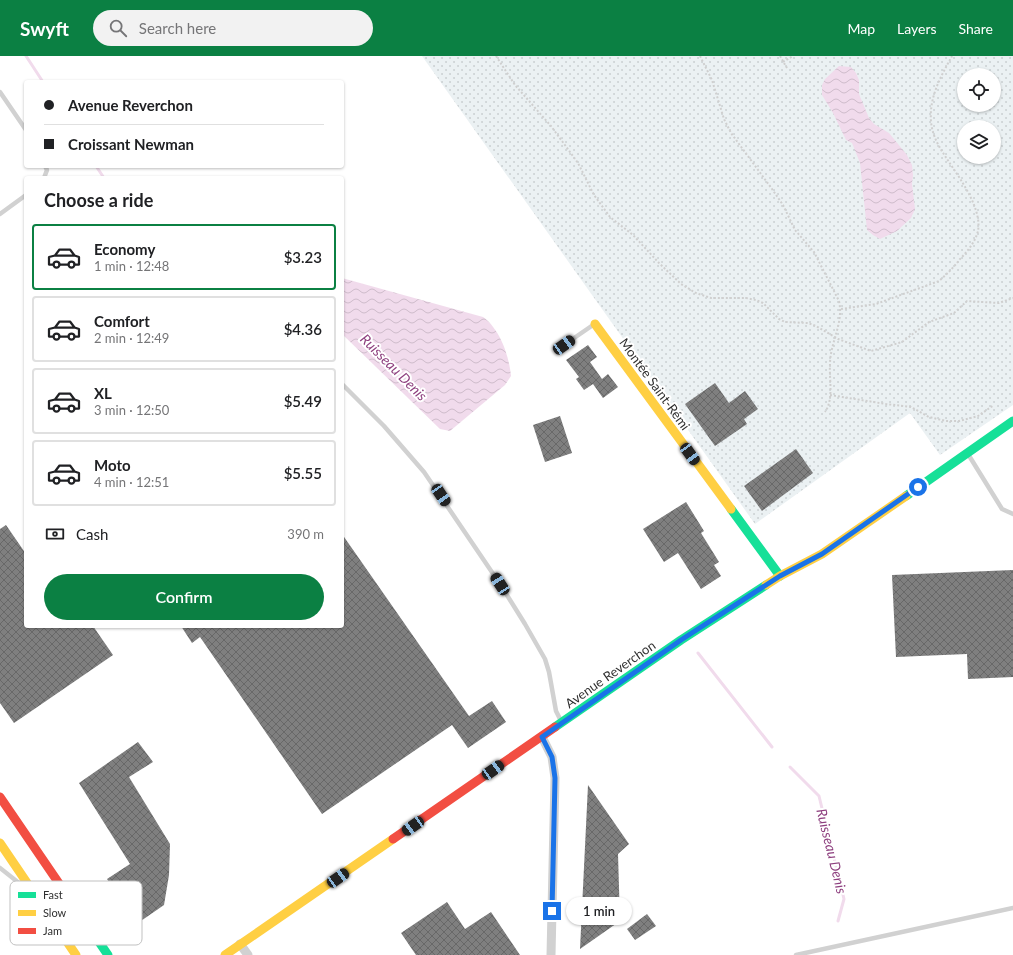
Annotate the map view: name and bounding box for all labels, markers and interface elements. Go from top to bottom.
search box [93,10,373,46]
text: Swyft [20,17,69,40]
icon: search [107,17,129,39]
text: Search here [139,19,216,37]
text: Map [847,20,875,37]
text: Layers [897,20,937,37]
text: Share [959,20,993,37]
map controls [957,68,1001,164]
button: locate [957,68,1001,112]
text: Avenue Reverchon [68,96,193,114]
button: layers [957,120,1001,164]
text: Croissant Newman [68,135,194,153]
text: Choose a ride [44,189,153,211]
icon: car [46,239,82,275]
text: Economy [94,240,155,258]
text: $3.23 [284,248,322,266]
text: 1 min · 12:48 [94,258,169,274]
icon: car [46,311,82,347]
text: Comfort [94,312,150,330]
text: $4.36 [284,320,322,338]
text: 2 min · 12:49 [94,330,169,346]
water label: Ruisseau Denis [357,330,431,404]
car [551,333,577,357]
street label: Montée Saint-Rémi [616,335,694,433]
icon: car [46,383,82,419]
text: XL [94,384,112,402]
text: $5.49 [284,392,322,410]
text: 3 min · 12:50 [94,402,169,418]
car [678,441,702,467]
icon: car [46,455,82,491]
text: Moto [94,456,131,474]
text: $5.55 [284,464,322,482]
text: 4 min · 12:51 [94,474,169,490]
route start [909,478,927,496]
car [429,482,453,508]
icon: cash [44,523,66,545]
text: Cash [76,525,108,543]
text: 390 m [287,526,324,542]
car [488,571,512,597]
button: Confirm [44,574,324,620]
street label: Avenue Reverchon [562,637,658,711]
car [480,758,506,782]
water label: Ruisseau Denis [813,807,851,896]
car [400,814,426,838]
car [325,866,351,890]
legend [10,881,142,945]
text: Fast [43,888,63,901]
callout: 1 min [566,897,632,925]
route end [543,902,561,920]
text: 1 min [583,903,615,919]
text: Slow [43,906,67,919]
text: Jam [43,924,62,937]

